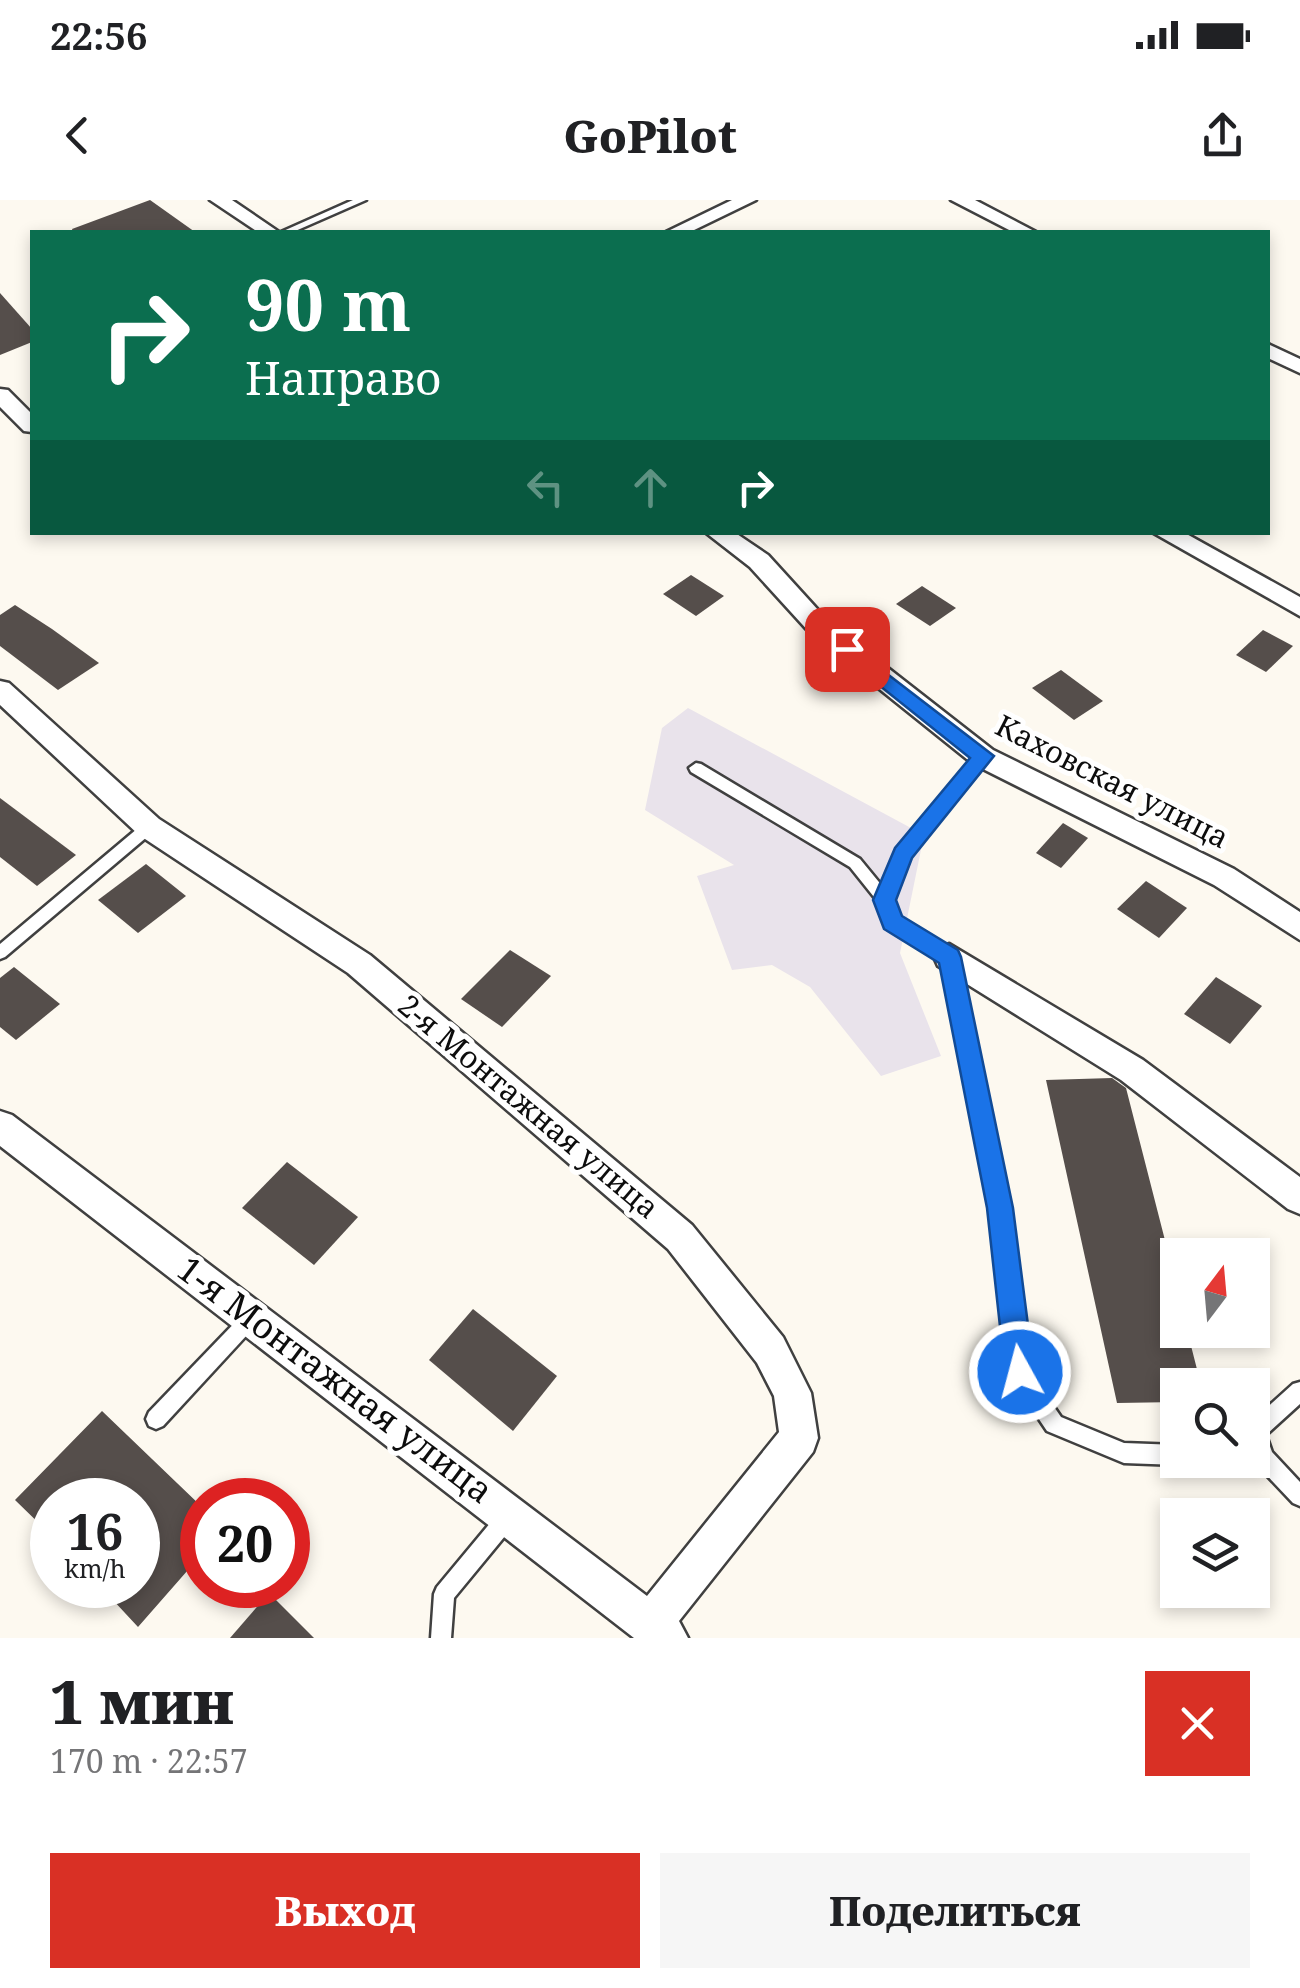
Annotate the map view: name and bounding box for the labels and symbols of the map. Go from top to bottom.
pin [805,607,890,692]
street label: Каховская улица [989,704,1236,857]
street label: 2-я Монтажная улица [390,984,668,1227]
north arrow [1160,1238,1270,1348]
street label: 1-я Монтажная улица [169,1245,503,1513]
position arrow [968,1320,1072,1424]
speed limit sign: 20 [180,1478,310,1608]

